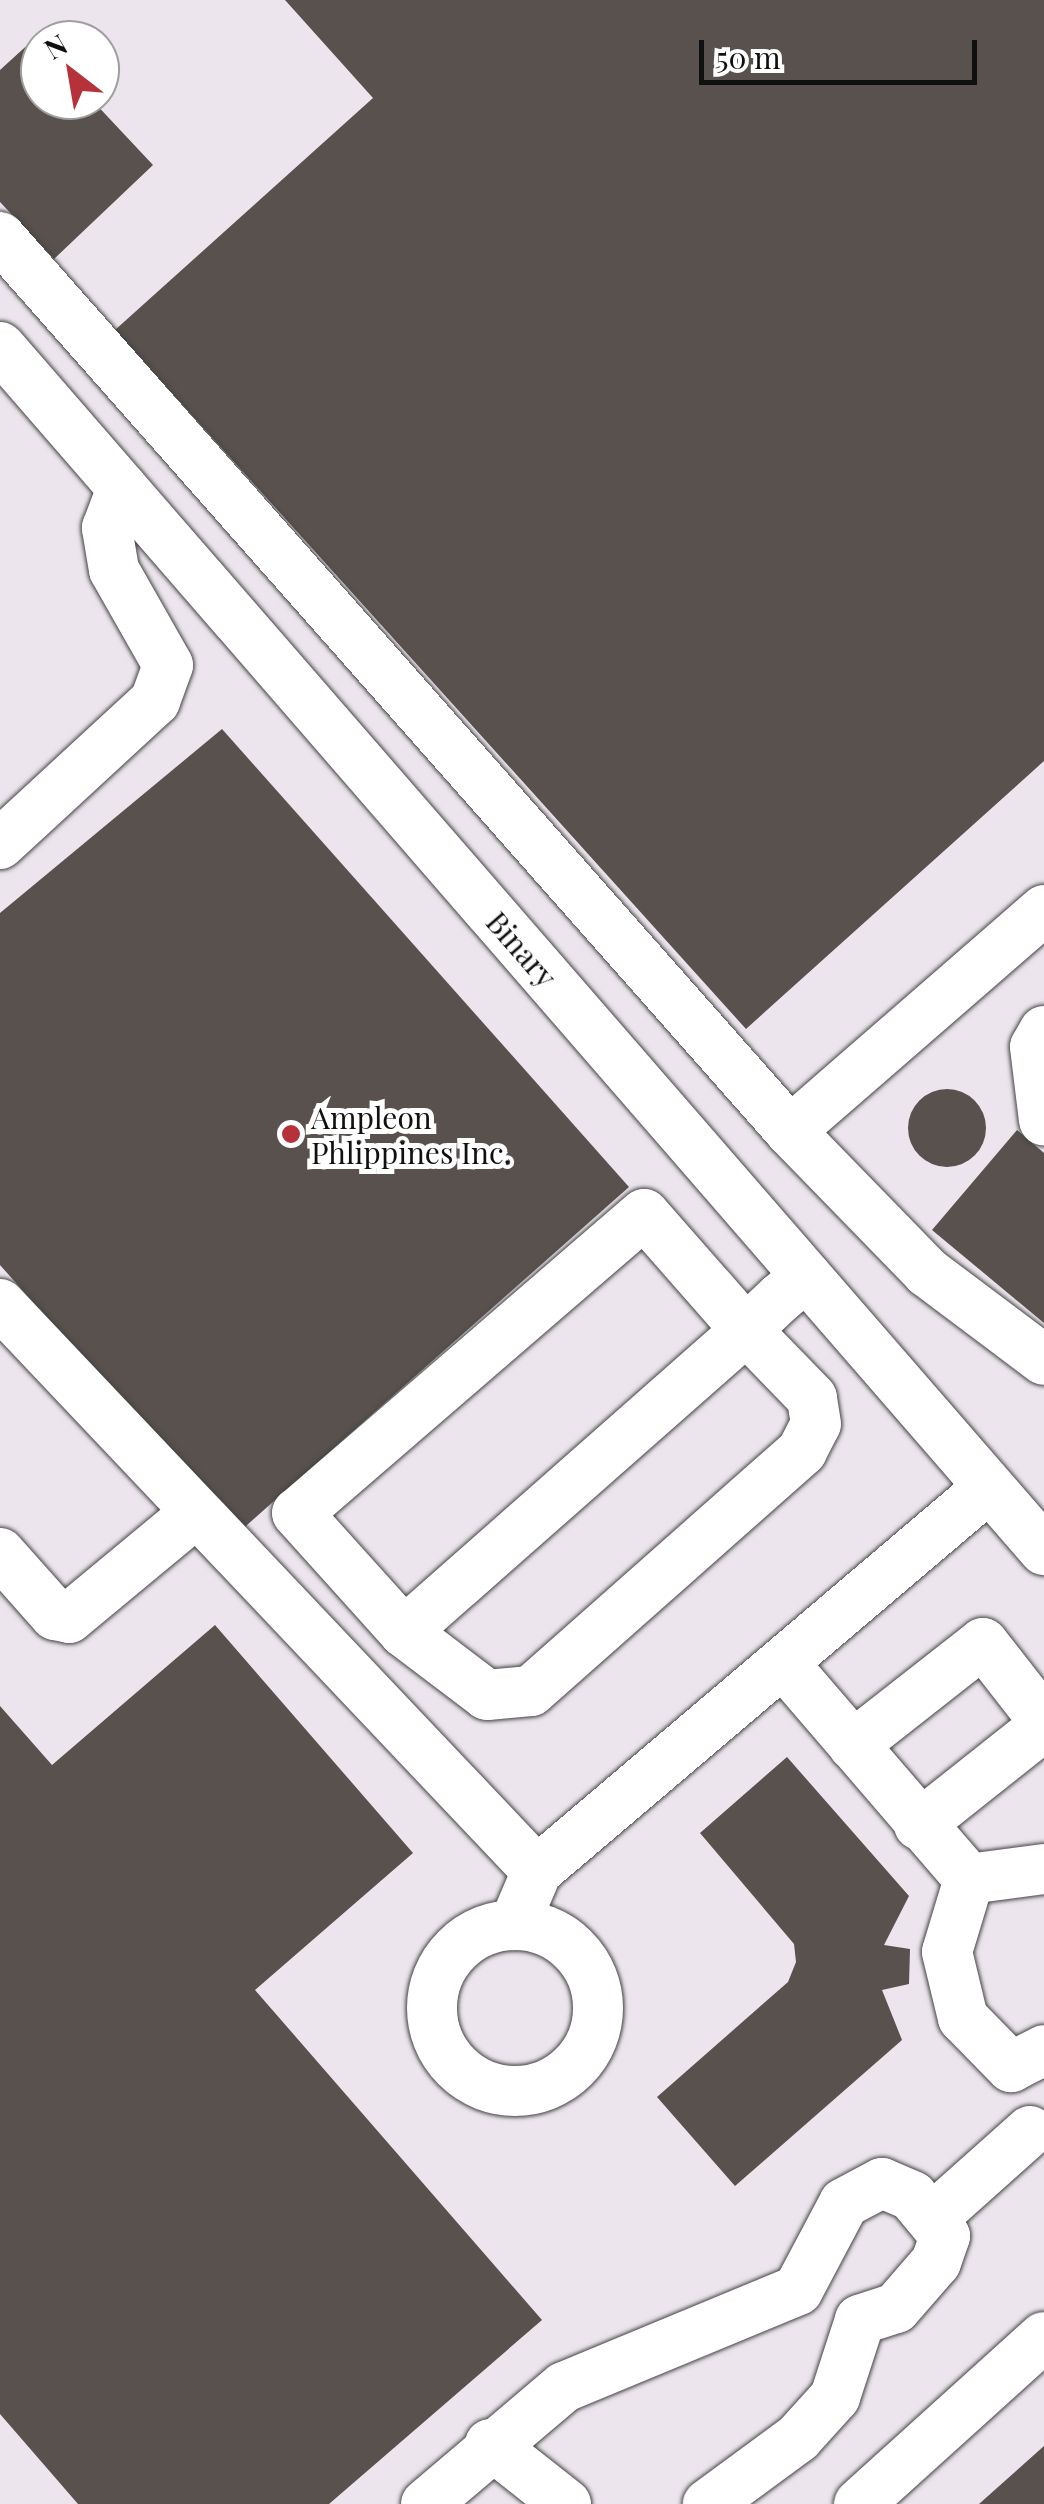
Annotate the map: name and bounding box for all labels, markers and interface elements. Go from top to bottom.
north arrow [20,20,120,120]
scale bar [704,20,982,82]
text: N [37,25,74,67]
text: 50 m [716,37,781,77]
street label: Binary [479,904,565,994]
place label: Ampleon Phlippines Inc. [311,1099,511,1170]
marker: Ampleon Phlippines Inc. [280,1123,302,1145]

